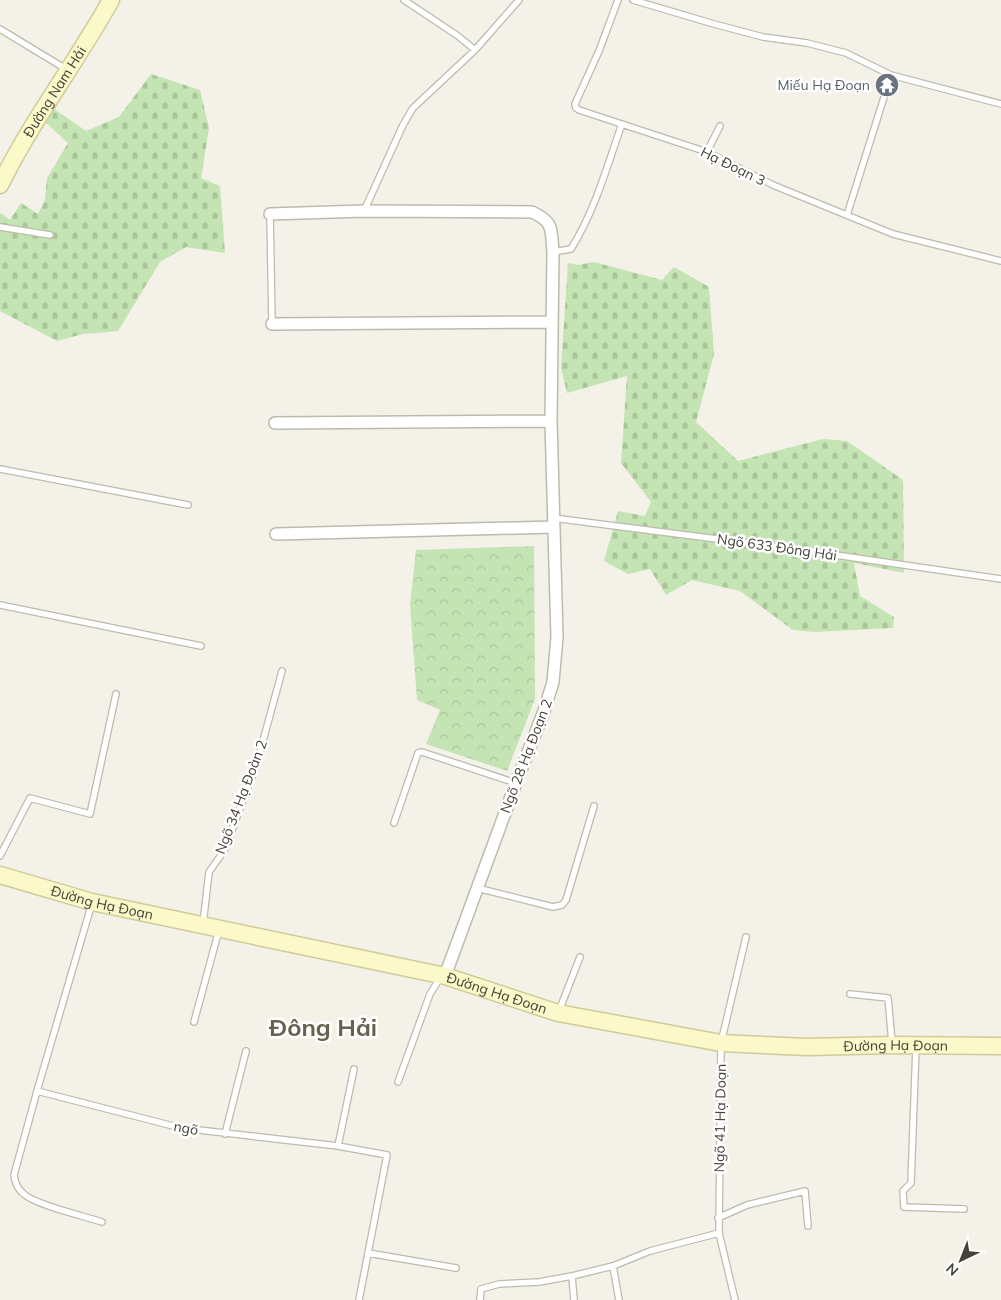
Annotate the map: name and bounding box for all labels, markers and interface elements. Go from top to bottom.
street label: Đường Nam Hải [19,43,90,141]
temple icon: Miếu Hạ Đoạn [874,72,900,98]
place label: Miếu Hạ Đoạn [777,76,870,94]
street label: Hạ Đoạn 3 [698,143,768,189]
street label: Ngõ 633 Đông Hải [716,530,838,564]
street label: Ngõ 28 Hạ Đoạn 2 [496,696,556,816]
street label: Ngõ 34 Hạ Đoàn 2 [211,737,271,857]
street label: Đường Hạ Đoạn [49,881,155,924]
street label: Đường Hạ Đoạn [444,968,549,1018]
district label: Đông Hải [268,1012,377,1042]
street label: Đường Hạ Đoạn [843,1036,948,1055]
street label: Ngõ 41 Hạ Doạn [710,1063,730,1173]
street label: ngõ [172,1117,200,1139]
north arrow [936,1235,986,1285]
text: N [942,1259,962,1280]

